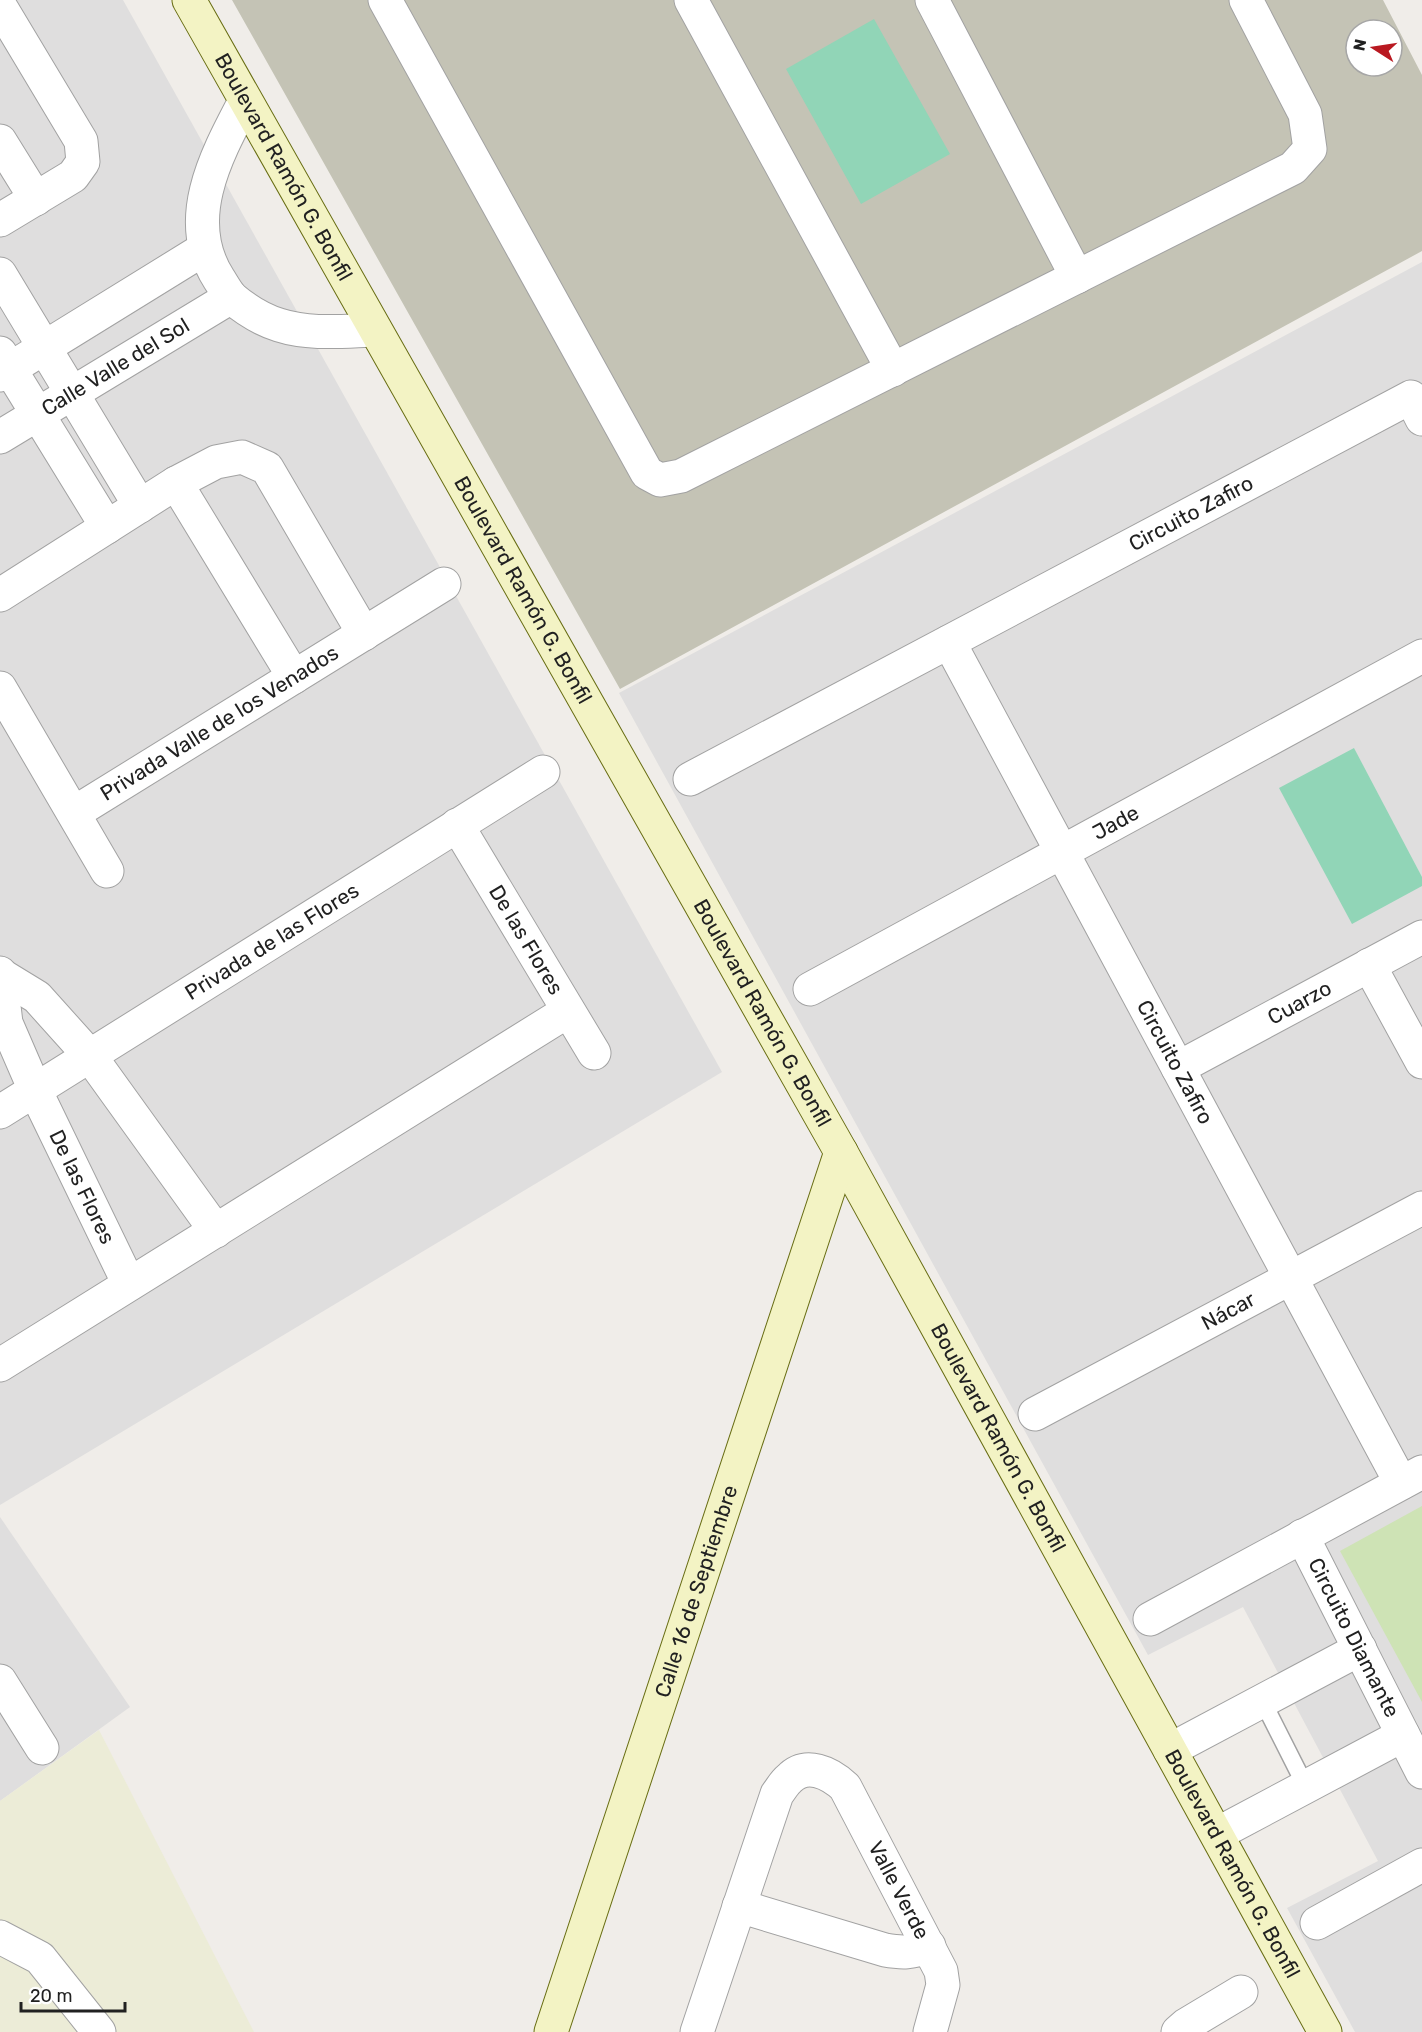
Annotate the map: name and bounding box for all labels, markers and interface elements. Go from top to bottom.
north arrow [1344,18,1404,78]
text: N [1349,37,1370,53]
street label: Boulevard Ramón G. Bonfil [210,49,358,285]
street label: Calle Valle del Sol [37,312,194,421]
street label: Circuito Zafiro [1124,470,1257,556]
street label: Boulevard Ramón G. Bonfil [449,472,598,708]
street label: Privada Valle de los Venados [96,640,343,806]
street label: Jade [1088,800,1143,845]
street label: Privada de las Flores [180,877,363,1005]
street label: De las Flores [484,880,569,999]
street label: Boulevard Ramón G. Bonfil [689,895,837,1131]
street label: Cuarzo [1263,975,1336,1030]
street label: Circuito Zafiro [1132,996,1219,1128]
street label: De las Flores [44,1126,121,1248]
street label: Nácar [1197,1286,1259,1335]
street label: Boulevard Ramón G. Bonfil [926,1319,1072,1556]
street label: Calle 16 de Septiembre [649,1482,742,1700]
street label: Circuito Diamante [1303,1553,1405,1721]
street label: Boulevard Ramón G. Bonfil [1160,1745,1306,1982]
street label: Valle Verde [863,1837,935,1943]
scale bar [21,1975,124,2013]
text: 20 m [30,1985,72,2007]

